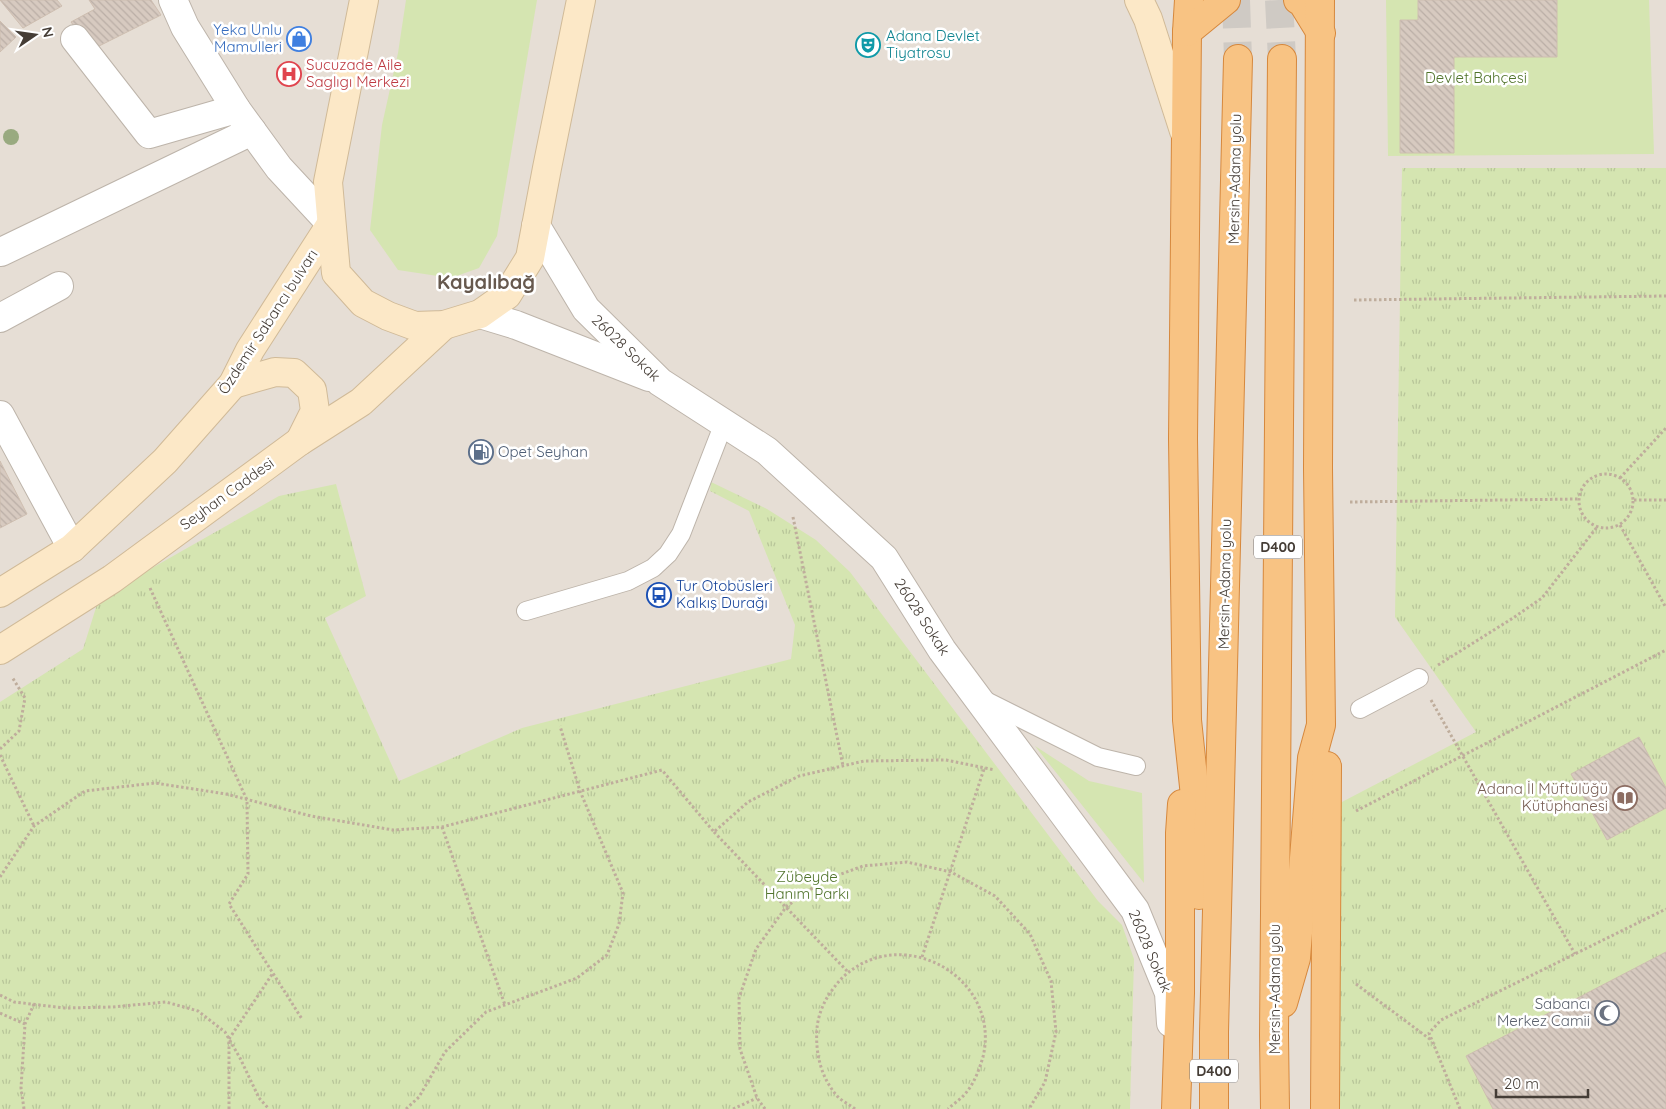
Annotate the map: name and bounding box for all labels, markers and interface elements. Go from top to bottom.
north arrow [10,10,60,60]
place label: Yeka Unlu Mamulleri [213,20,282,56]
text: N [38,25,58,39]
shop icon: Yeka Unlu Mamulleri [286,26,312,52]
place label: Adana Devlet Tiyatrosu [886,26,980,62]
theatre icon: Adana Devlet Tiyatrosu [855,32,881,58]
place label: Sucuzade Aile Saglıgı Merkezi [306,55,409,91]
hospital icon: Sucuzade Aile Saglıgı Merkezi [276,61,302,87]
park label: Devlet Bahçesi [1425,68,1527,87]
street label: Mersin-Adana yolu [1224,114,1245,244]
street label: Özdemir Sabancı bulvarı [214,246,322,398]
district label: Kayalıbağ [437,269,535,294]
street label: 26028 Sokak [588,310,665,385]
fuel station icon: Opet Seyhan [468,439,494,465]
place label: Opet Seyhan [498,442,588,461]
street label: Seyhan Caddesi [176,453,277,534]
street label: Mersin-Adana yolu [1214,519,1235,649]
road number: D400 [1254,536,1302,558]
street label: 26028 Sokak [890,574,954,659]
place label: Tur Otobüsleri Kalkış Durağı [676,576,773,612]
bus stop icon: Tur Otobüsleri Kalkış Durağı [646,582,672,608]
place label: Adana İl Müftülüğü Kütüphanesi [1477,779,1608,815]
library icon: Adana İl Müftülüğü Kütüphanesi [1612,785,1638,811]
park label: Zübeyde Hanım Parkı [765,867,849,903]
street label: 26028 Sokak [1124,906,1176,995]
street label: Mersin-Adana yolu [1265,924,1284,1054]
place label: Sabancı Merkez Camii [1497,994,1590,1030]
mosque icon: Sabancı Merkez Camii [1594,1000,1620,1026]
road number: D400 [1190,1060,1238,1082]
scale bar [1496,1066,1588,1098]
text: 20 m [1504,1074,1539,1093]

